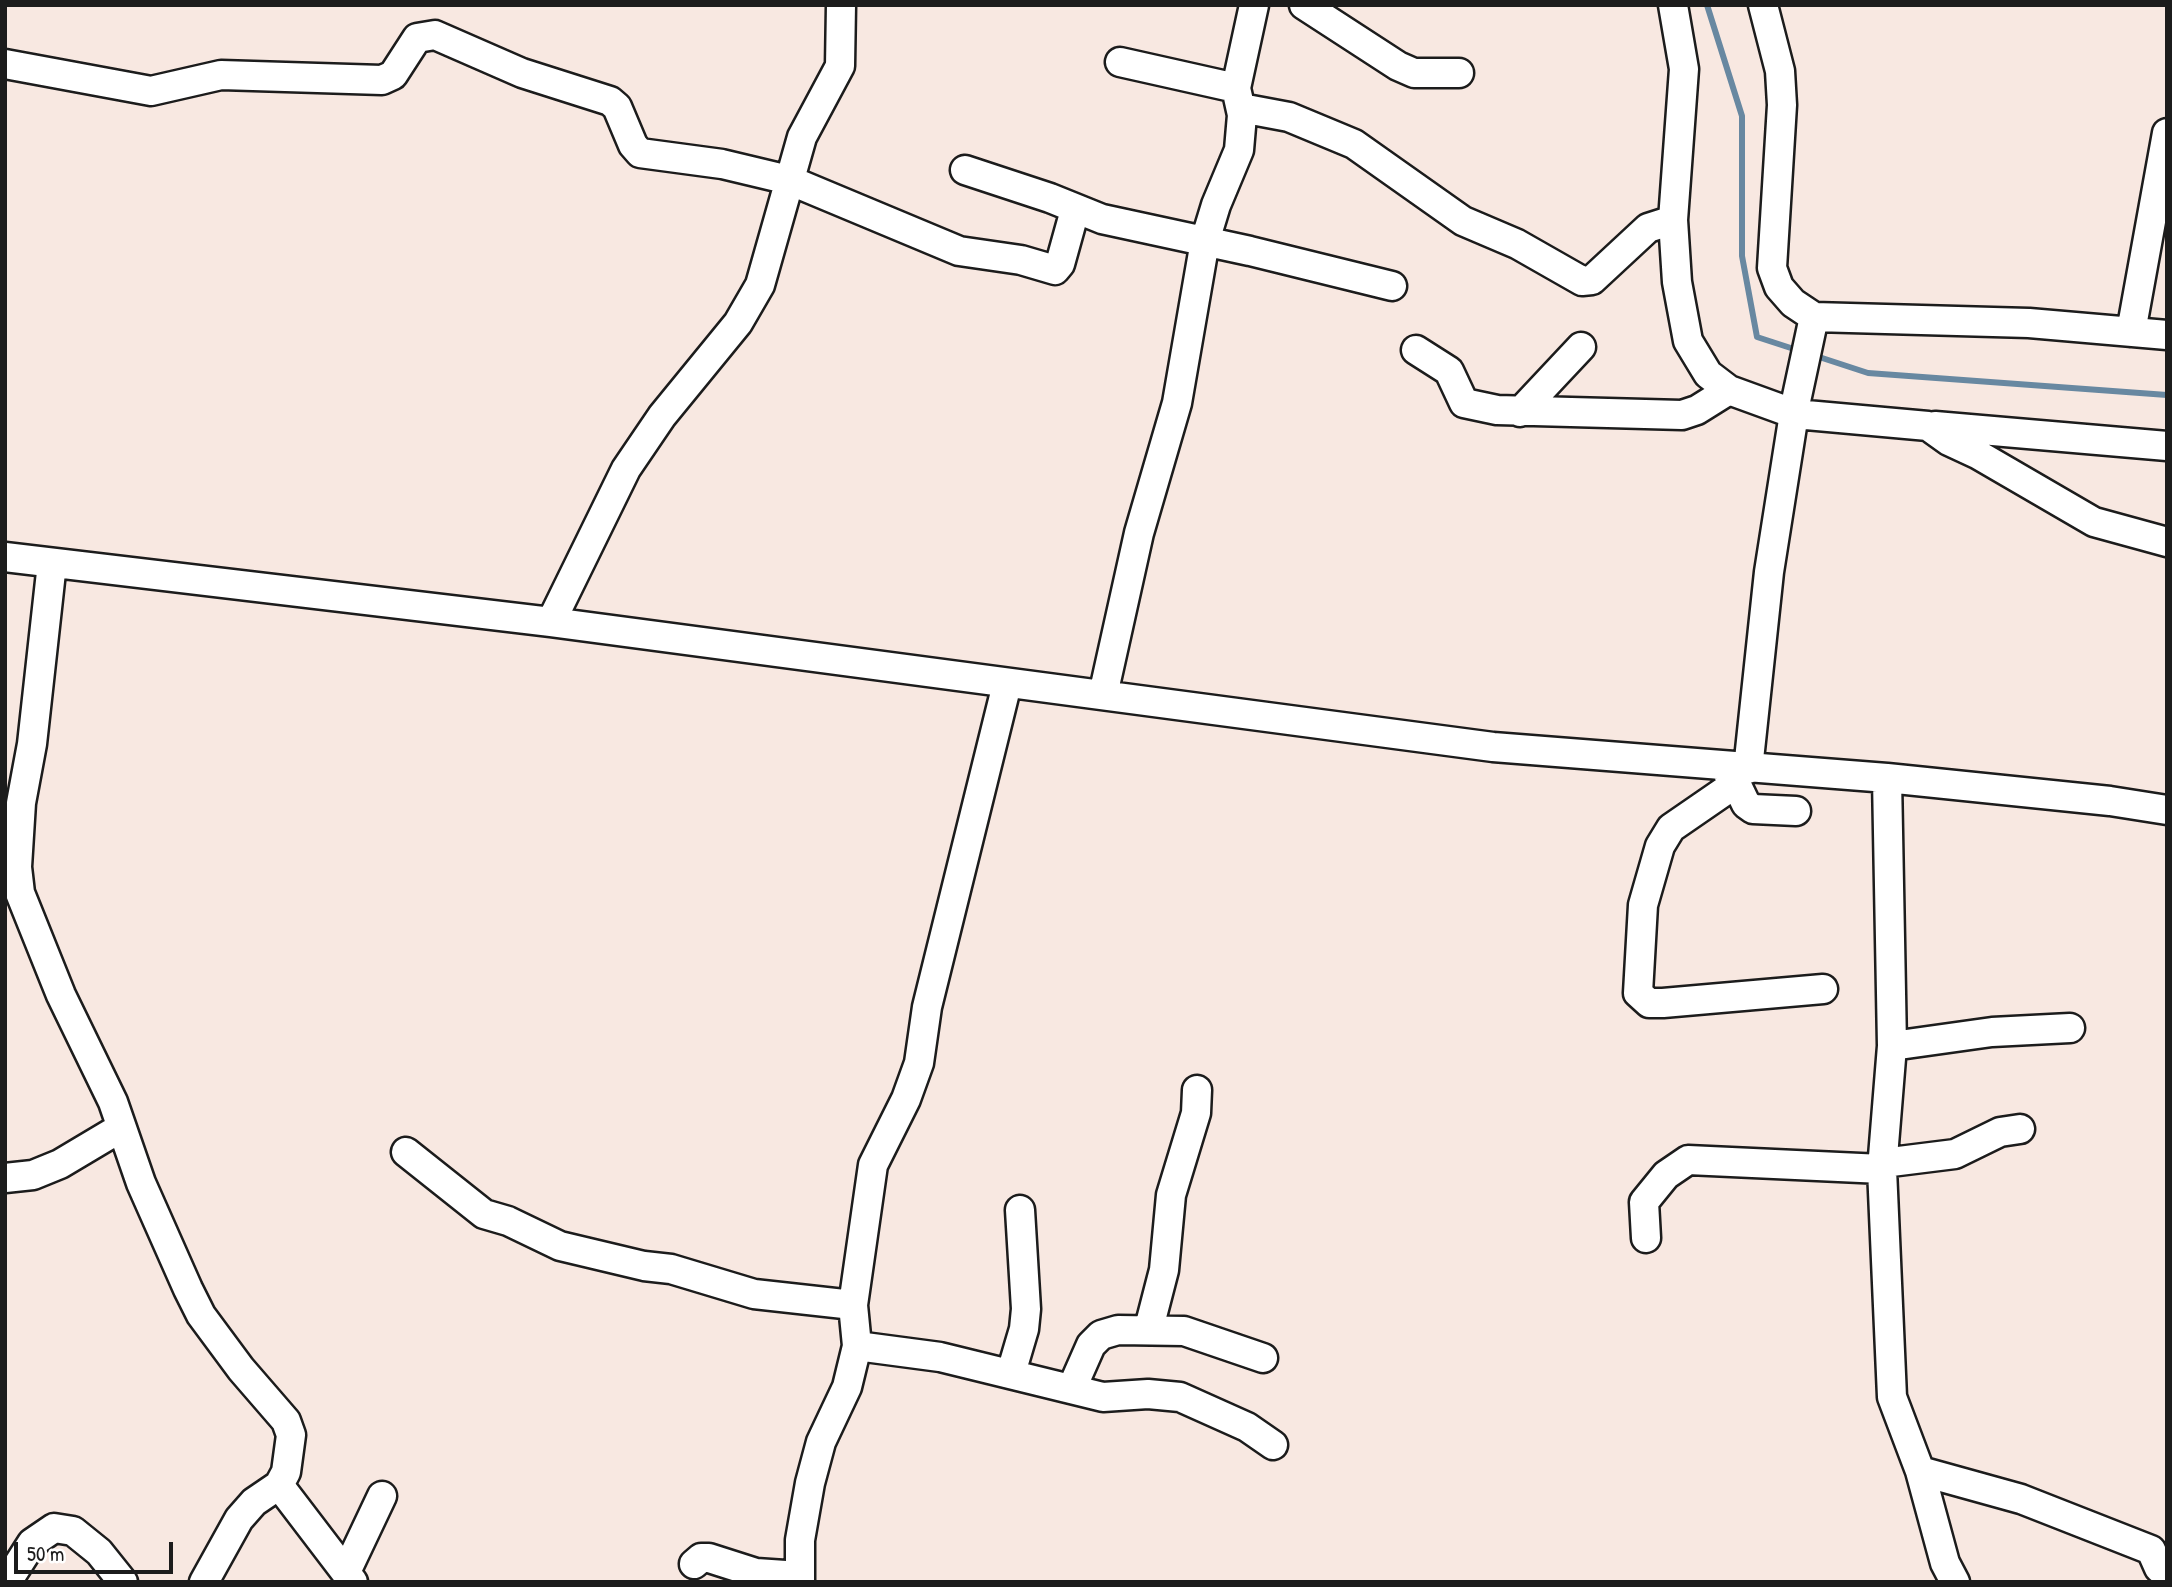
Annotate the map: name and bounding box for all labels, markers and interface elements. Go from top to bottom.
scale bar [18,1528,177,1572]
text: 50 m [27,1539,64,1568]

